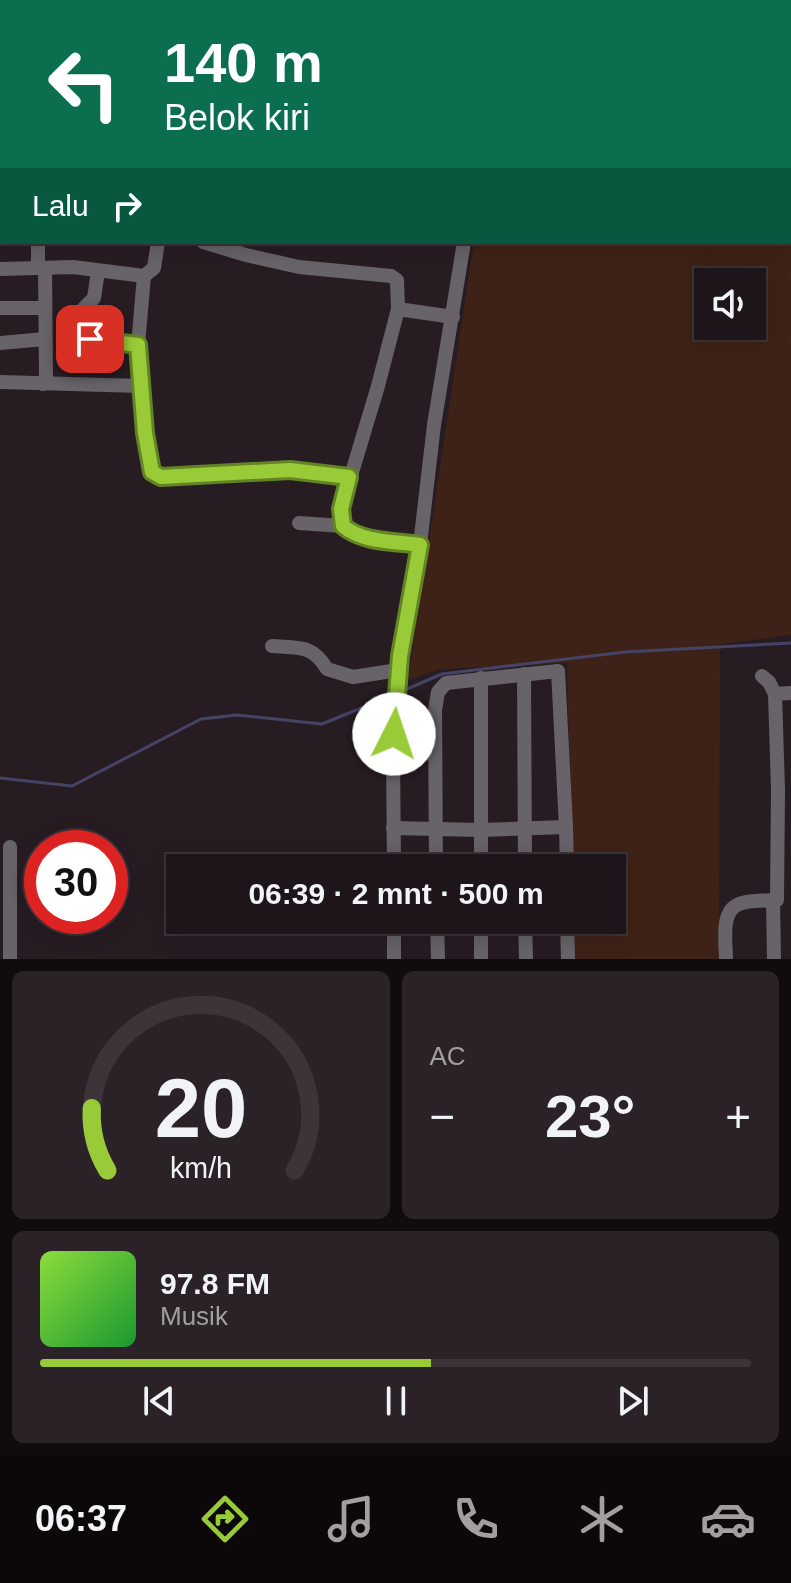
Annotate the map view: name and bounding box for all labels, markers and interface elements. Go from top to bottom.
text: 140 m [164,31,323,94]
icon: left [32,32,136,136]
text: Belok kiri [164,97,310,138]
icon: right [105,184,149,228]
text: Lalu [32,189,89,222]
map controls [694,268,766,340]
button: sound [694,268,766,340]
pin [56,305,124,373]
icon: arrive [68,317,112,361]
position arrow [352,692,436,776]
speed limit sign: 30 [24,830,128,934]
text: 06:39 · 2 mnt · 500 m [248,877,544,910]
text: AC [430,1041,466,1071]
text: 20 [154,1062,247,1155]
text: 23° [545,1083,636,1150]
text: − [430,1092,455,1141]
text: + [725,1092,751,1141]
text: km/h [170,1152,232,1184]
text: 97.8 FM [160,1267,270,1300]
text: Musik [160,1301,228,1331]
icon: previous [137,1379,181,1423]
icon: pause [374,1379,418,1423]
icon: next [611,1379,655,1423]
icon: directions [197,1491,253,1547]
icon: music [323,1491,379,1547]
icon: phone [448,1491,504,1547]
icon: climate [574,1491,630,1547]
icon: car [700,1491,756,1547]
text: 06:37 [35,1498,127,1539]

